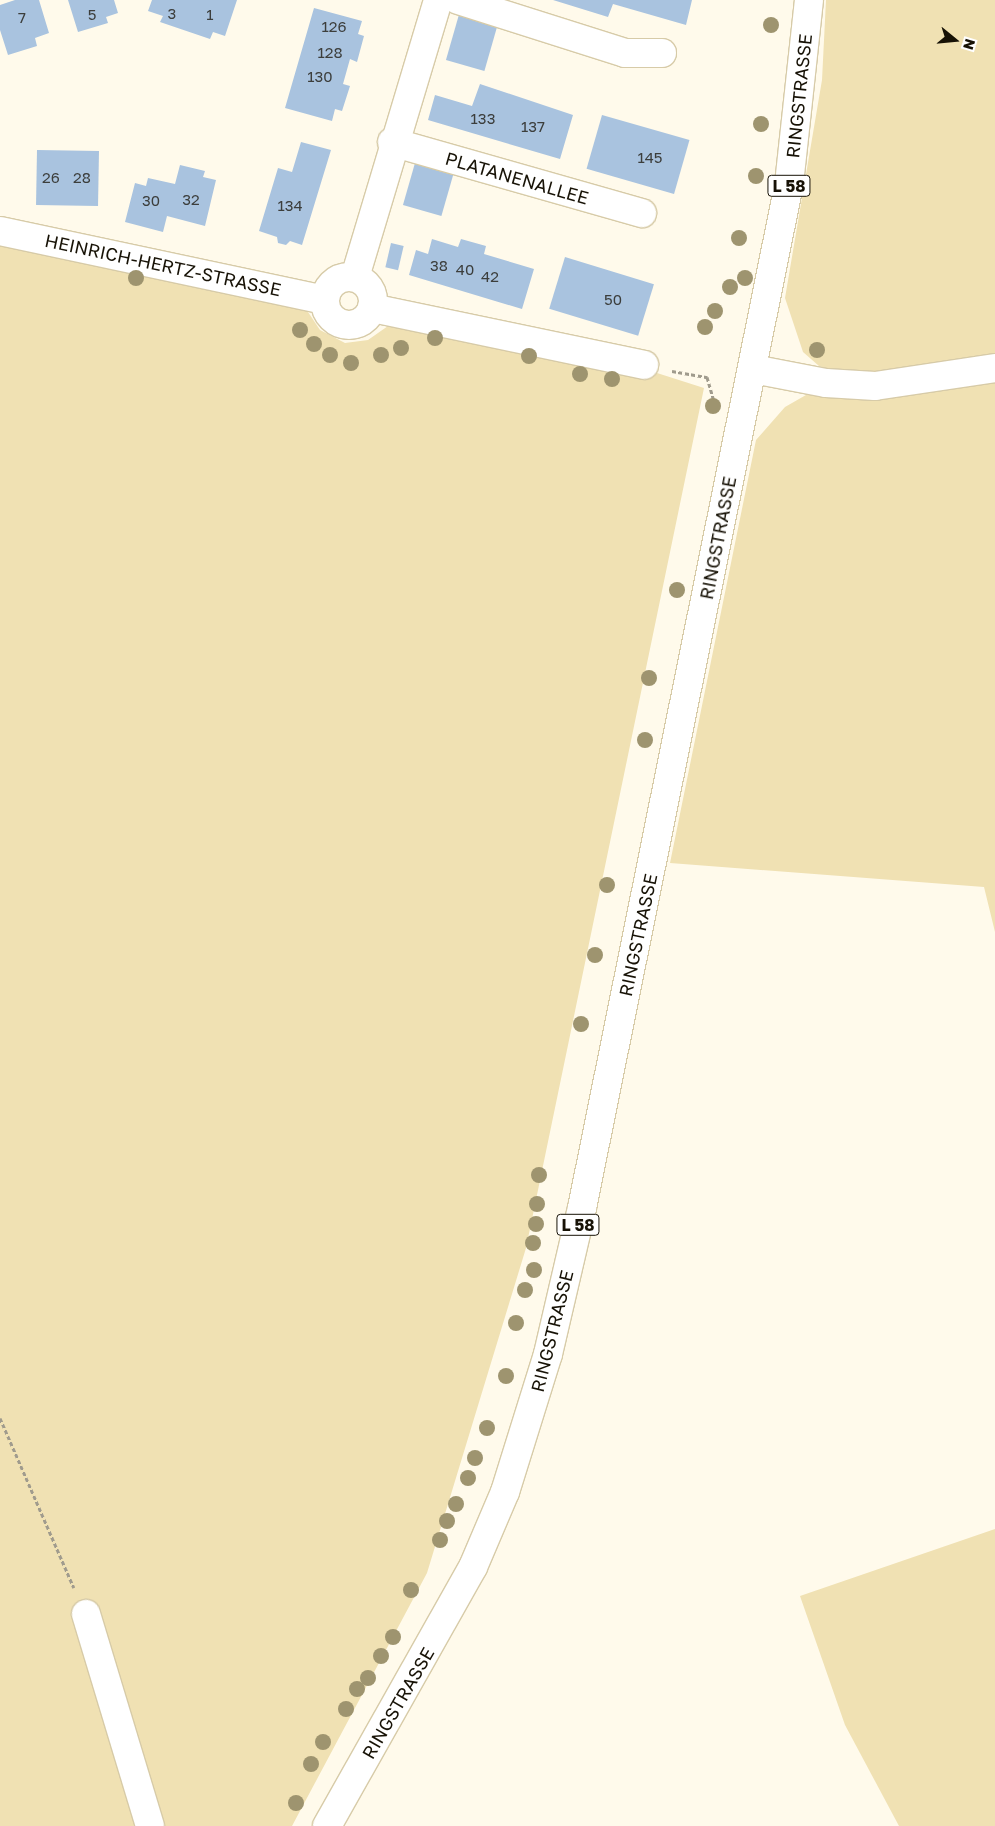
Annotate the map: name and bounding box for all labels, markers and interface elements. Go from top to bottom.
house number: 3 [168,5,176,23]
house number: 5 [88,6,96,24]
house number: 1 [206,6,214,24]
house number: 7 [18,9,26,27]
north arrow [930,15,980,65]
house number: 126 [321,18,347,36]
street label: RINGSTRASSE [782,33,816,159]
text: N [960,37,980,52]
house number: 128 [317,44,343,62]
house number: 130 [307,68,333,86]
house number: 133 [471,110,495,128]
house number: 137 [521,118,545,136]
street label: PLATANENALLEE [443,147,591,209]
house number: 145 [637,149,663,167]
house number: 26 [42,169,60,187]
house number: 28 [73,169,91,187]
road number: L 58 [766,172,812,200]
house number: 32 [182,191,200,209]
house number: 30 [142,192,160,210]
house number: 134 [277,197,303,215]
street label: HEINRICH-HERTZ-STRASSE [43,229,283,301]
house number: 38 [430,257,448,275]
house number: 40 [456,261,474,279]
house number: 42 [481,268,499,286]
house number: 50 [604,291,622,309]
street label: RINGSTRASSE [695,475,741,601]
street label: RINGSTRASSE [614,872,662,998]
road number: L 58 [556,1212,600,1238]
street label: RINGSTRASSE [526,1268,578,1394]
street label: RINGSTRASSE [357,1644,439,1762]

